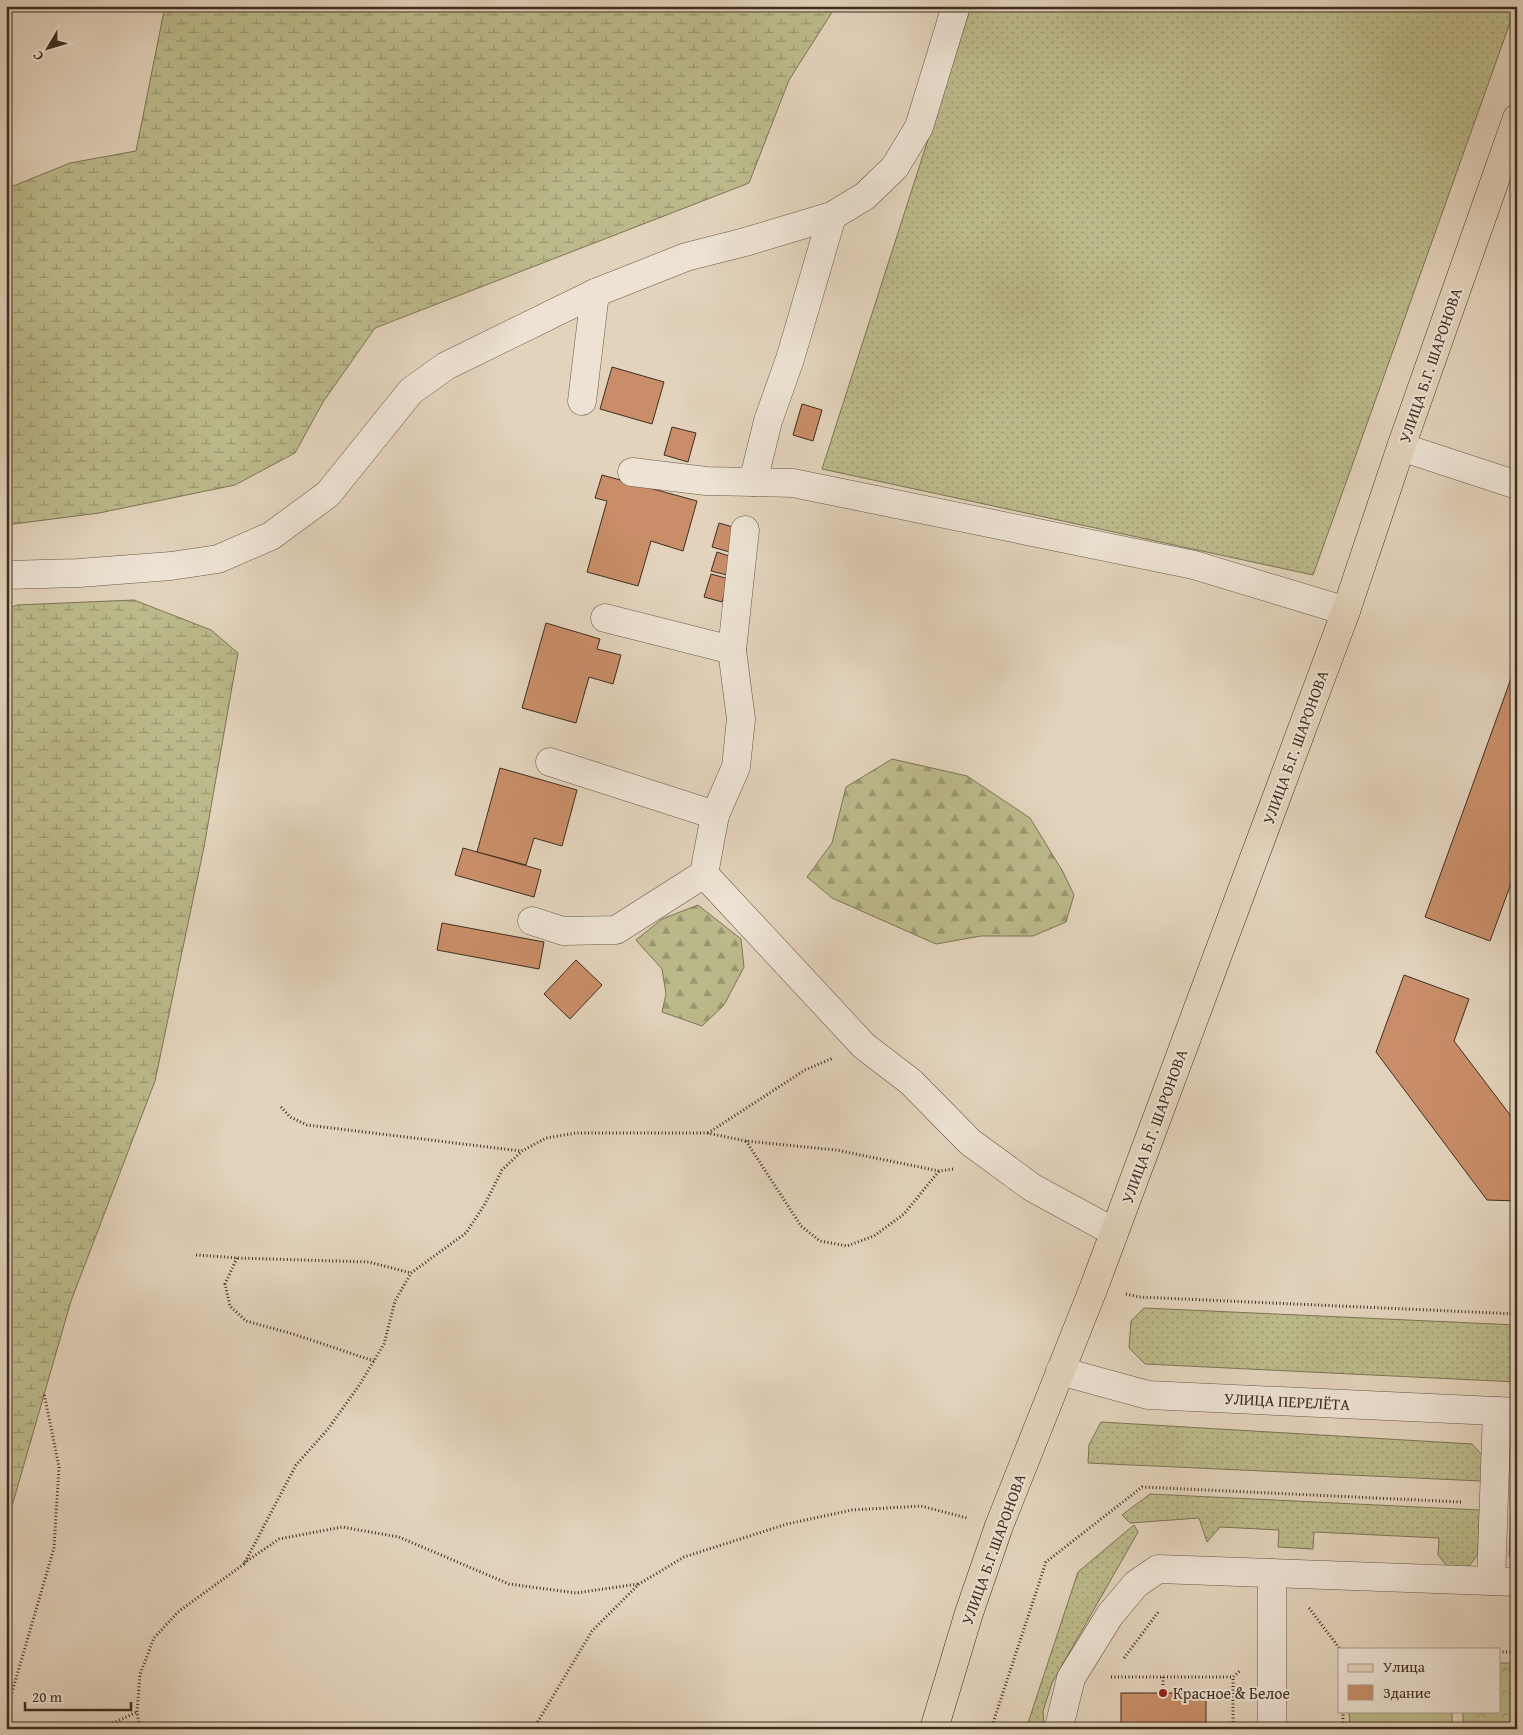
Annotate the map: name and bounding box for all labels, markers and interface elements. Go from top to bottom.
north arrow [22,22,72,72]
text: С [27,47,48,65]
street label: УЛИЦА Б.Г. ШАРОНОВА [1392,284,1468,446]
street label: УЛИЦА Б.Г. ШАРОНОВА [1256,666,1334,828]
street label: УЛИЦА Б.Г. ШАРОНОВА [1115,1045,1193,1207]
street label: УЛИЦА ПЕРЕЛЁТА [1223,1386,1351,1416]
street label: УЛИЦА Б.Г.ШАРОНОВА [954,1470,1032,1628]
legend [1338,1648,1500,1712]
text: Улица [1383,1656,1426,1677]
scale bar [25,1680,131,1712]
place label: Красное & Белое [1173,1681,1290,1705]
text: Здание [1383,1682,1431,1703]
text: 20 m [32,1686,63,1707]
marker: Красное & Белое [1157,1687,1169,1699]

